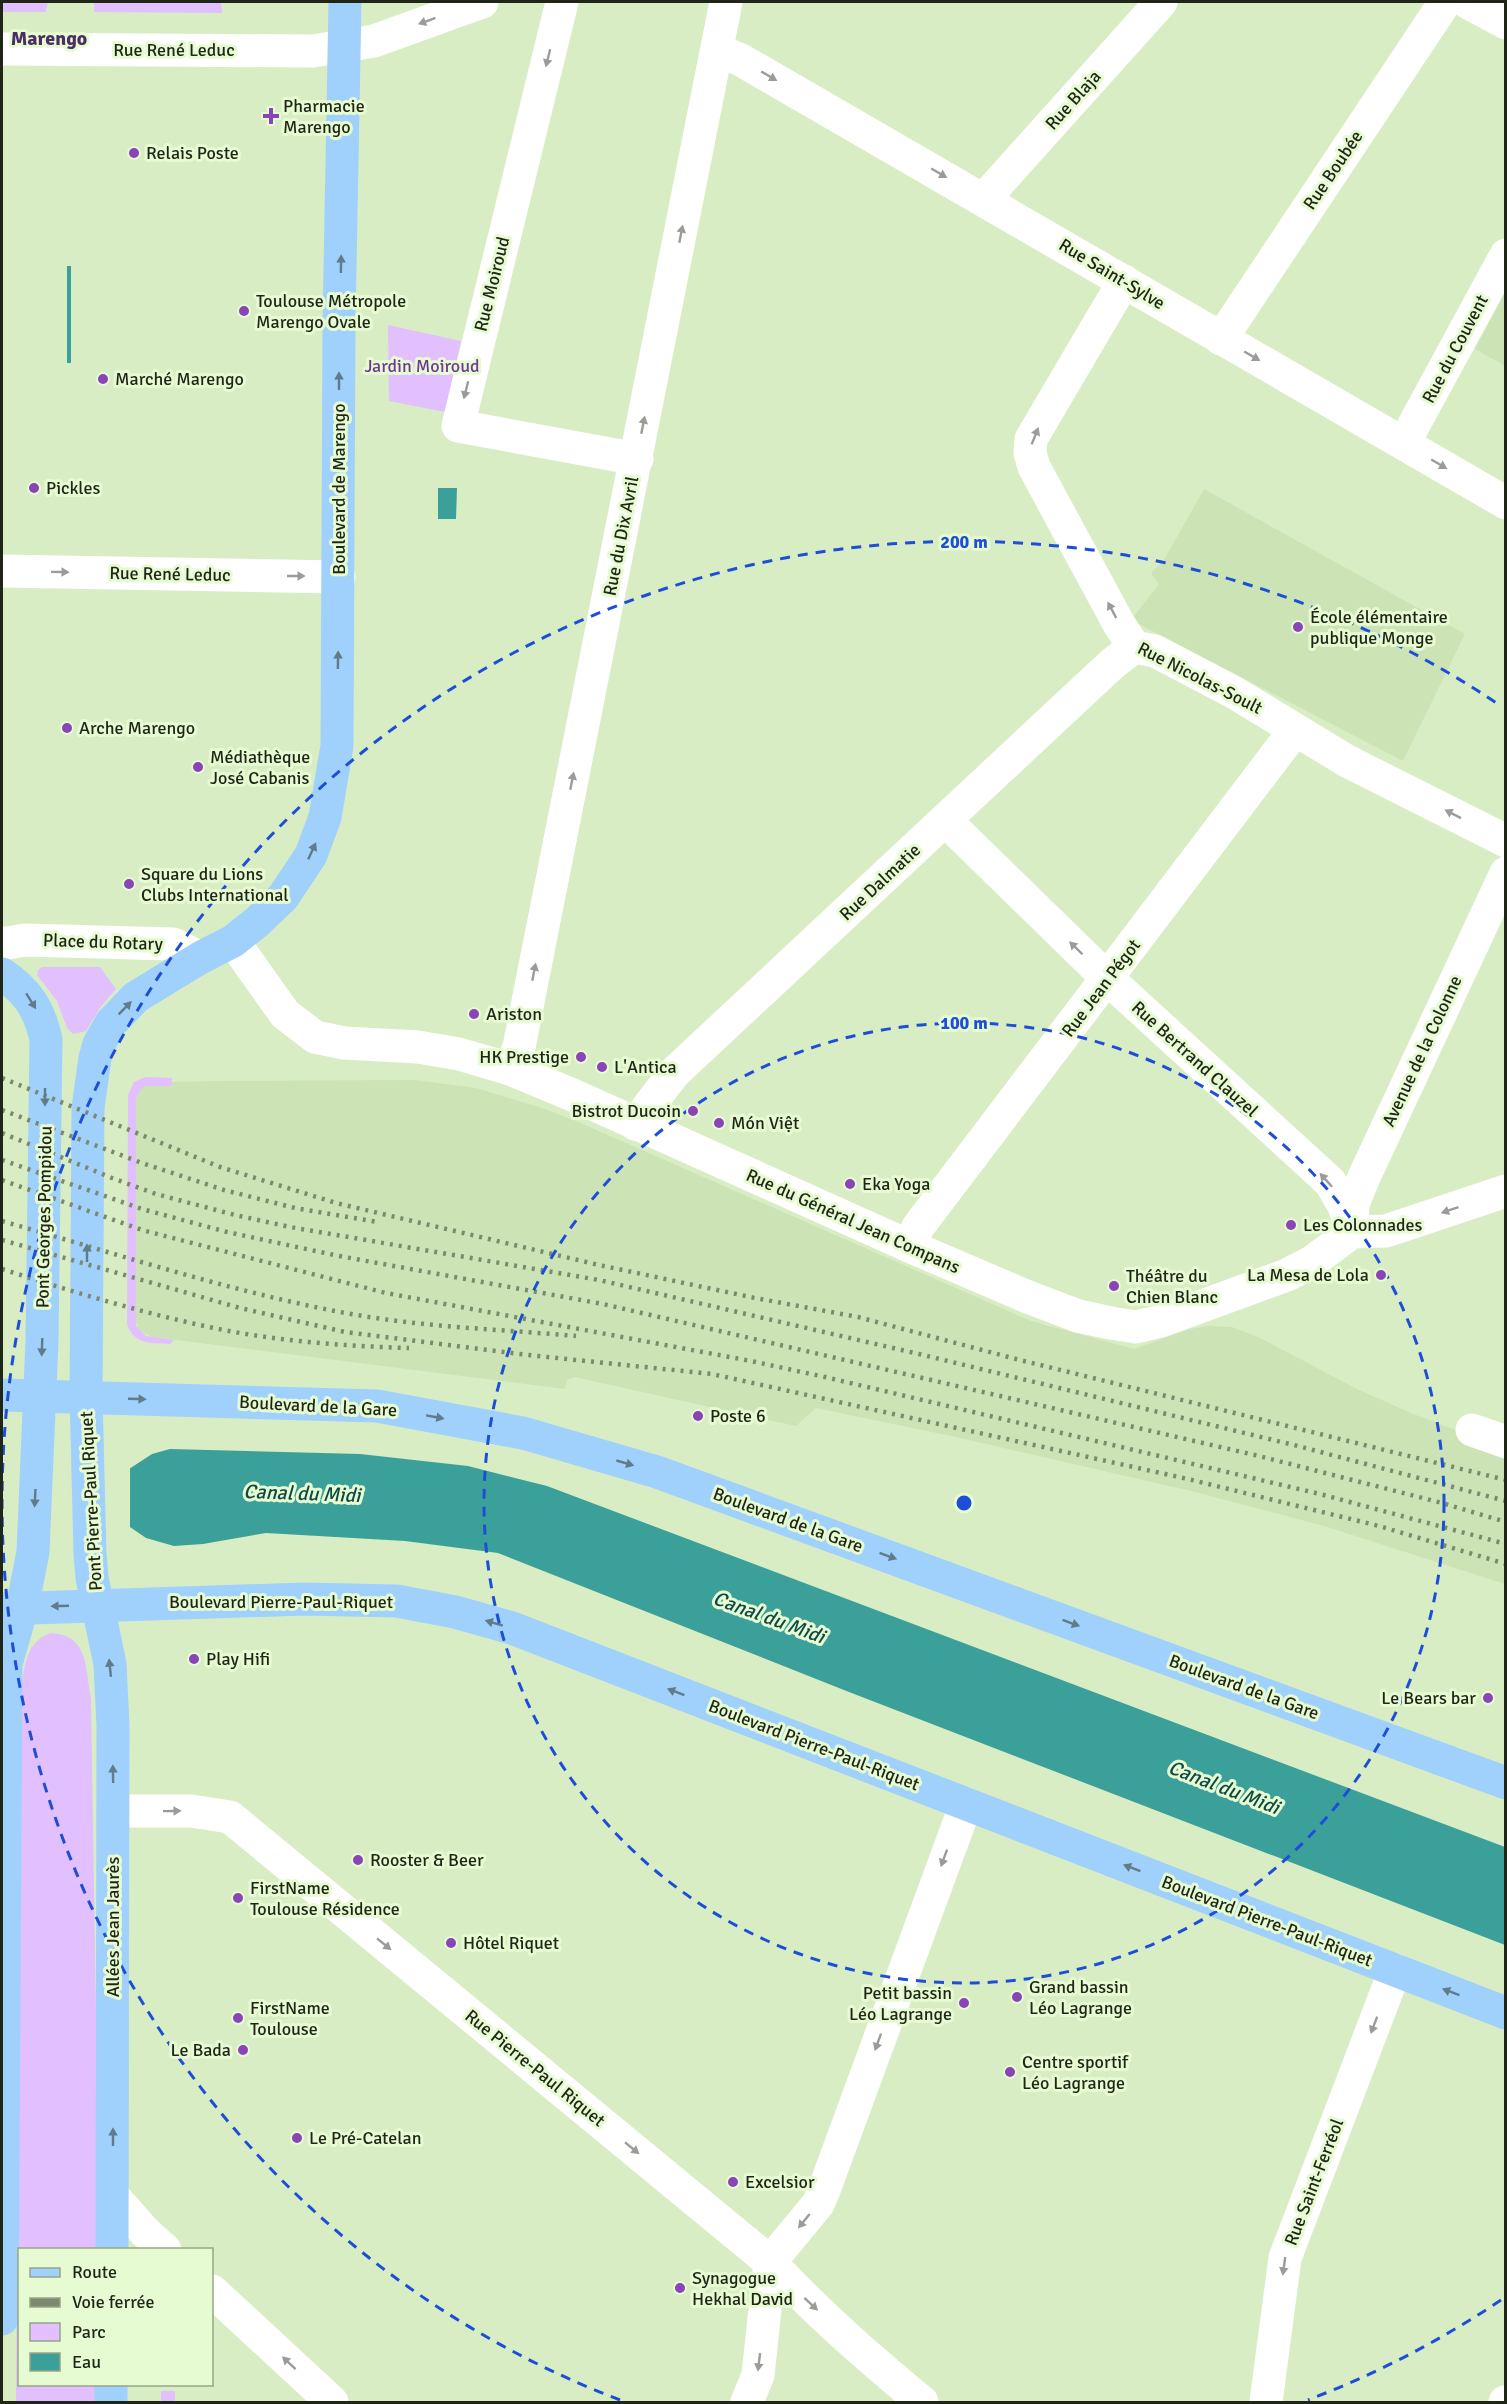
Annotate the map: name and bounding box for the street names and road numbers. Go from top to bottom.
street label: Rue René Leduc [113,39,235,61]
street label: Rue Blaja [1041,66,1105,134]
street label: Rue Boubée [1298,126,1368,214]
street label: Rue Moiroud [470,234,514,334]
street label: Rue Saint-Sylve [1055,234,1169,314]
street label: Rue du Couvent [1417,291,1493,407]
street label: Boulevard de Marengo [328,403,350,575]
street label: Rue du Dix Avril [599,474,643,598]
street label: Rue René Leduc [109,562,231,586]
street label: Rue Nicolas-Soult [1134,637,1266,719]
street label: Rue Dalmatie [835,839,925,925]
street label: Place du Rotary [43,929,164,955]
street label: Rue Jean Pégot [1057,935,1145,1041]
street label: Avenue de la Colonne [1377,972,1467,1130]
street label: Rue Bertrand Clauzel [1127,996,1263,1122]
street label: Pont Georges Pompidou [31,1126,57,1308]
street label: Rue du Général Jean Compans [743,1164,963,1278]
street label: Boulevard de la Gare [238,1391,398,1421]
street label: Pont Pierre-Paul Riquet [75,1411,107,1591]
street label: Boulevard de la Gare [710,1483,866,1557]
street label: Boulevard Pierre-Paul-Riquet [169,1591,393,1613]
street label: Boulevard de la Gare [1166,1650,1322,1724]
street label: Boulevard Pierre-Paul-Riquet [705,1695,923,1795]
street label: Allées Jean Jaurès [102,1857,124,1997]
street label: Boulevard Pierre-Paul-Riquet [1158,1871,1376,1971]
street label: Rue Pierre-Paul Riquet [461,2005,609,2131]
street label: Rue Saint-Ferréol [1280,2115,1348,2249]

